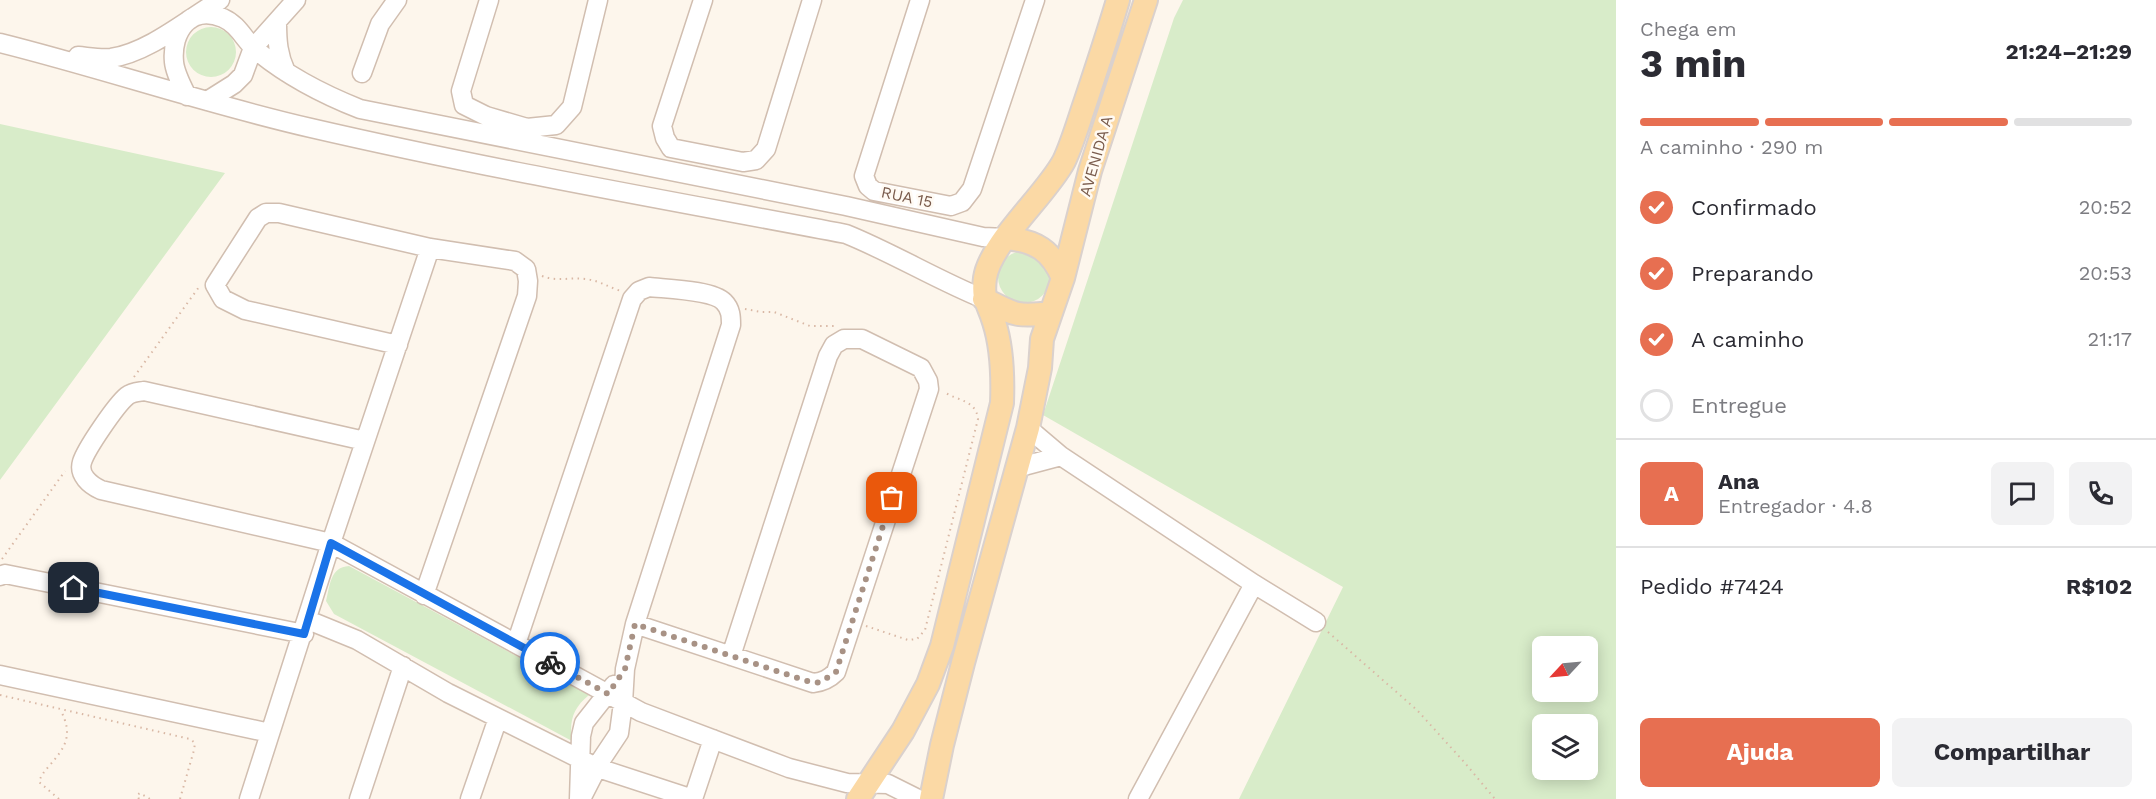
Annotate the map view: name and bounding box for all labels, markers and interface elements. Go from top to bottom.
text: Chega em [1640,17,1737,41]
text: 21:24–21:29 [2006,39,2132,64]
text: 3 min [1640,41,1747,86]
street label: AVENIDA A [1075,113,1117,199]
text: A caminho · 290 m [1640,135,1823,159]
street label: RUA 15 [879,182,935,212]
icon: check [1640,191,1673,224]
text: Confirmado [1691,195,1817,220]
text: 20:52 [2079,195,2132,219]
icon: check [1640,257,1673,290]
text: Preparando [1691,261,1814,286]
text: 20:53 [2079,261,2132,285]
icon: check [1640,323,1673,356]
text: A caminho [1691,327,1804,352]
text: 21:17 [2088,327,2132,351]
text: Entregue [1691,393,1787,418]
button: chat [1991,462,2054,525]
button: phone [2069,462,2132,525]
text: Ana [1718,469,1759,494]
pin [866,472,917,523]
icon: bag [875,481,908,514]
text: A [1664,481,1679,506]
text: Entregador · 4.8 [1718,494,1873,518]
pin [48,562,99,613]
icon: home [57,571,90,604]
text: Pedido #7424 [1640,574,1784,599]
text: R$102 [2066,574,2132,599]
courier [520,632,580,692]
north arrow [1532,636,1598,702]
map controls [1532,636,1598,780]
icon: bike [534,646,567,679]
button: layers [1532,714,1598,780]
button: Ajuda [1640,718,1880,787]
button: Compartilhar [1892,718,2132,787]

